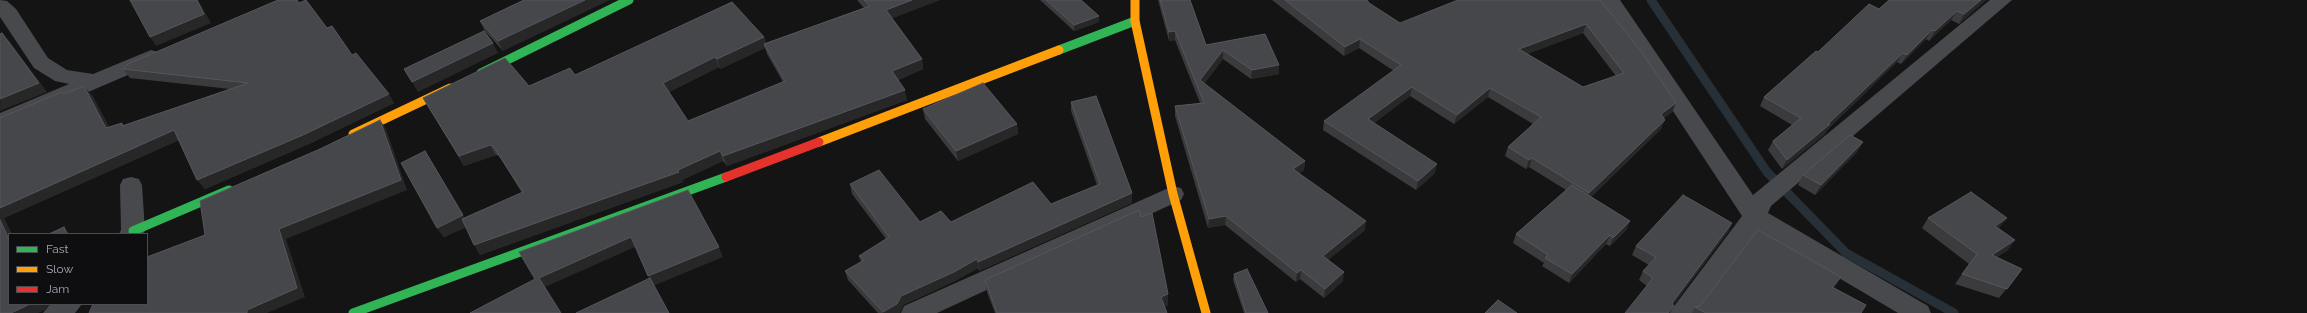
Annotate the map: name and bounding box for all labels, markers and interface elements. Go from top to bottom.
legend [8,233,148,305]
text: Fast [46,242,69,256]
text: Slow [46,262,73,276]
text: Jam [46,282,69,296]

